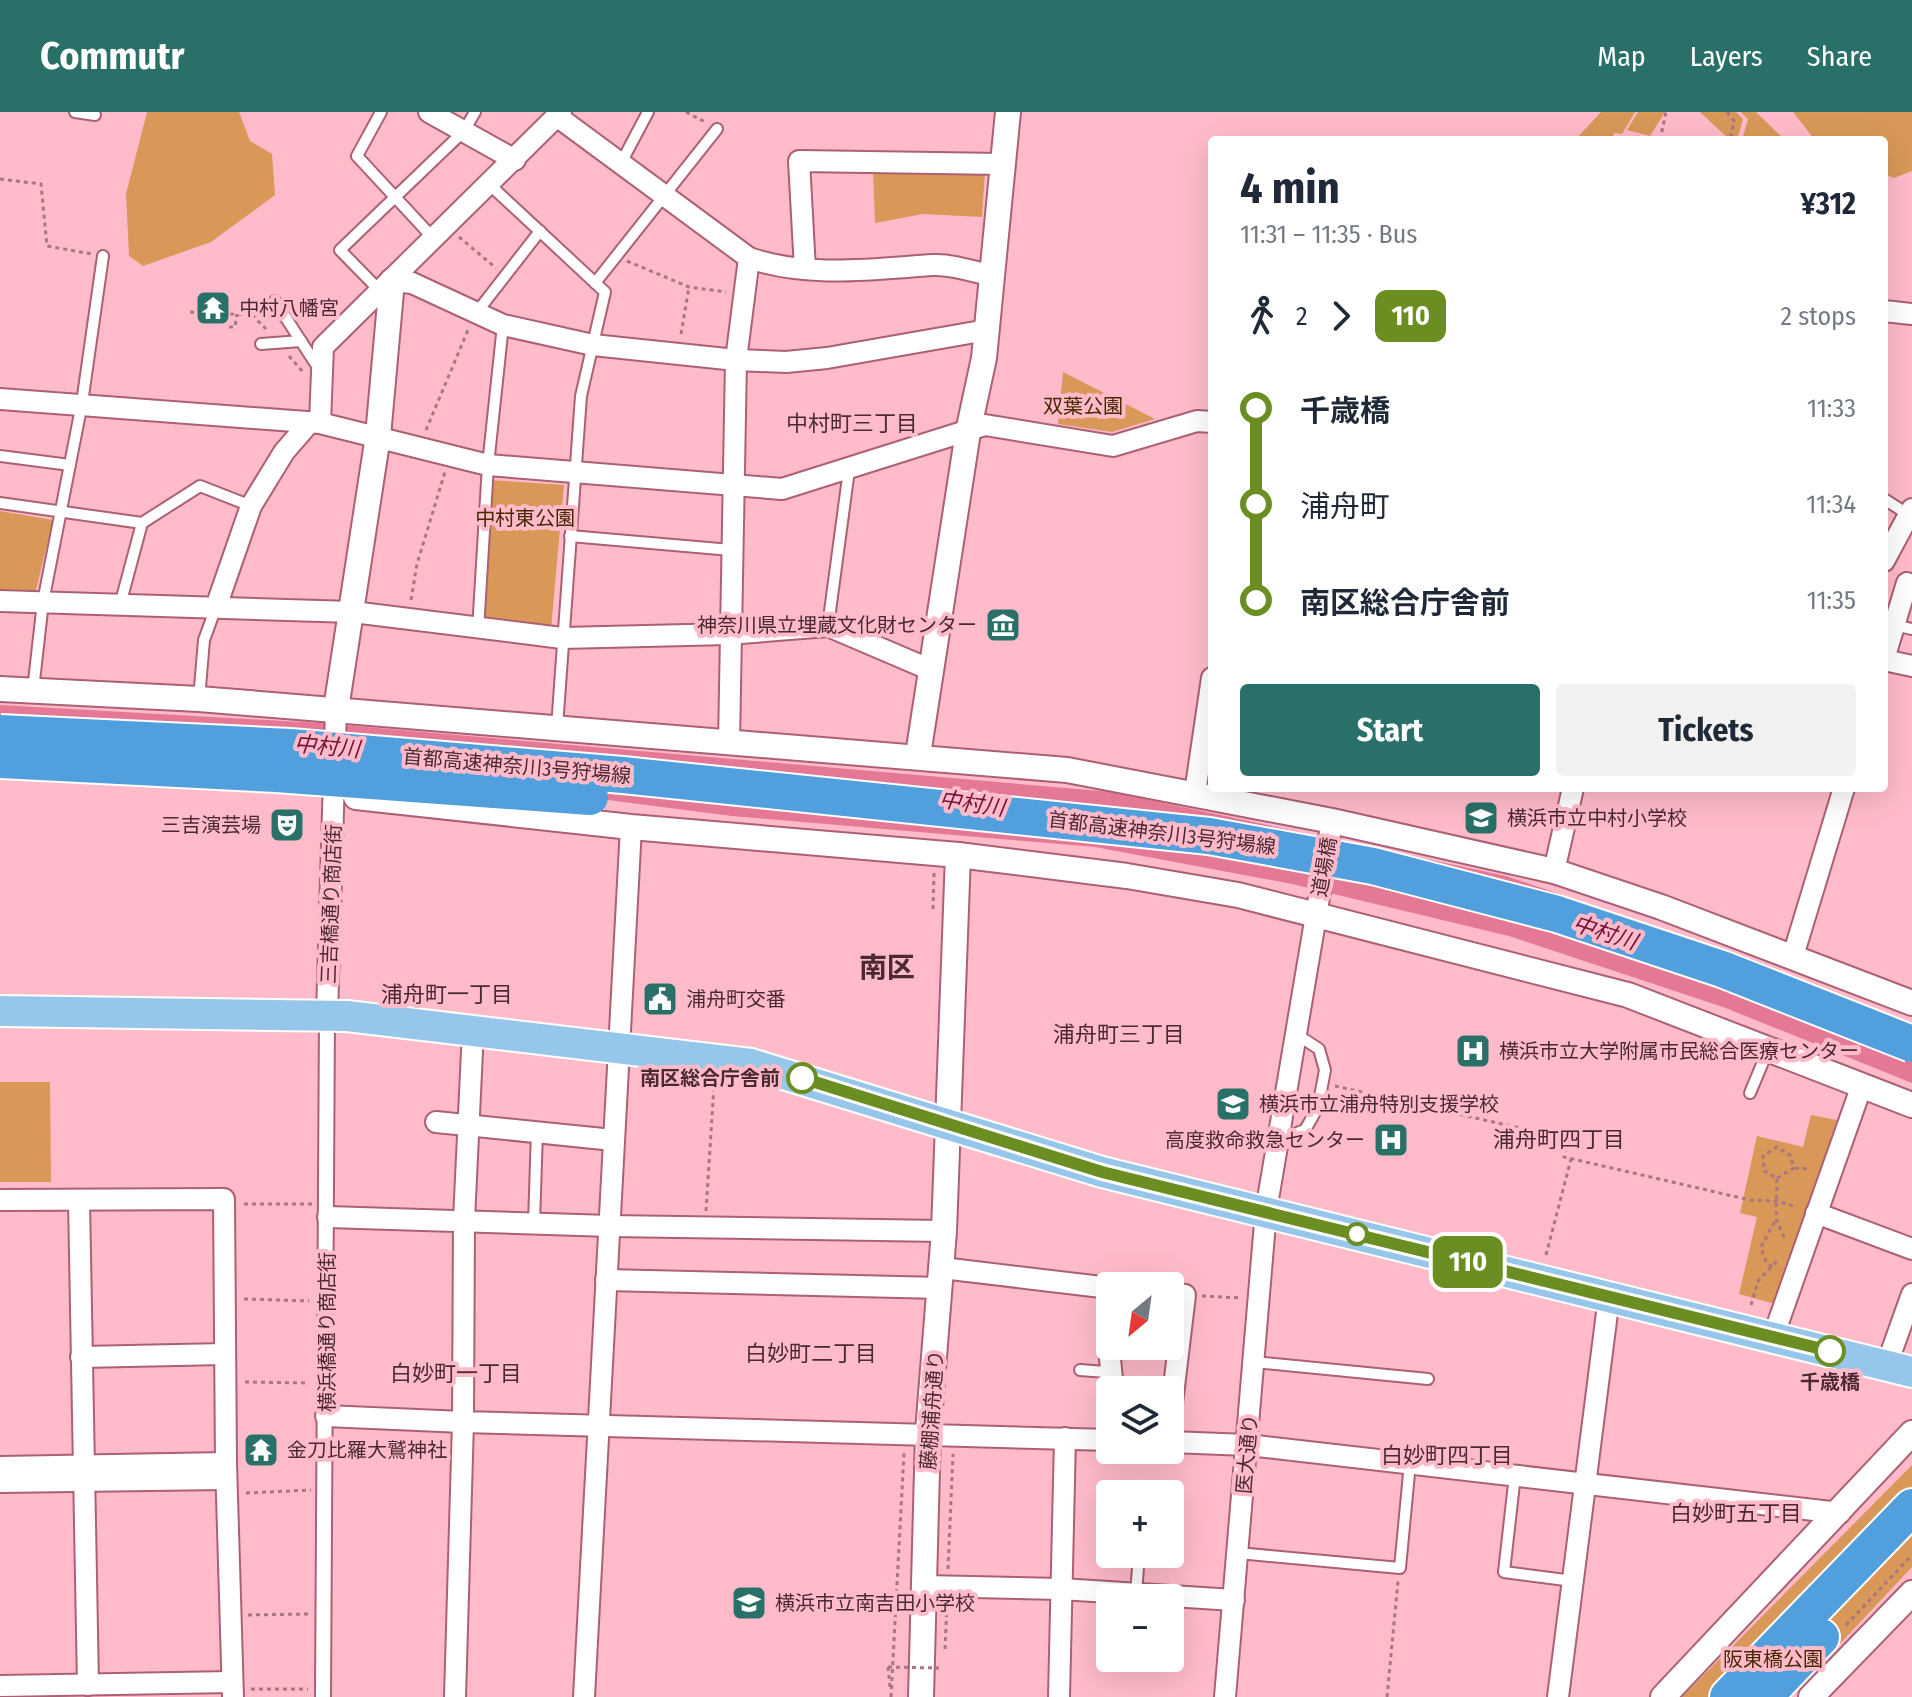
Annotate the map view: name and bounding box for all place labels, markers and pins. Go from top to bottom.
temple icon: 中村八幡宮 [194,289,232,327]
place label: 中村八幡宮 [239,296,339,320]
museum icon: 神奈川県立埋蔵文化財センター [984,606,1022,644]
place label: 神奈川県立埋蔵文化財センター [697,613,977,637]
school or university icon: 横浜市立中村小学校 [1462,799,1500,837]
theatre icon: 三吉演芸場 [268,806,306,844]
place label: 横浜市立中村小学校 [1507,806,1687,830]
place label: 三吉演芸場 [161,813,261,837]
public building icon: 浦舟町交番 [641,980,679,1018]
place label: 浦舟町交番 [686,987,786,1011]
hospital icon: 横浜市立大学附属市民総合医療センター [1454,1032,1492,1070]
place label: 横浜市立大学附属市民総合医療センター [1499,1039,1859,1063]
marker: 南区総合庁舎前 [787,1063,817,1093]
place label: 南区総合庁舎前 [640,1066,780,1090]
school or university icon: 横浜市立浦舟特別支援学校 [1214,1085,1252,1123]
place label: 横浜市立浦舟特別支援学校 [1259,1092,1499,1116]
hospital icon: 高度救命救急センター [1372,1121,1410,1159]
place label: 高度救命救急センター [1165,1128,1365,1152]
unlabelled marker [1346,1223,1368,1245]
marker: 千歳橋 [1815,1336,1845,1366]
place label: 千歳橋 [1800,1370,1860,1394]
temple icon: 金刀比羅大鷲神社 [242,1431,280,1469]
place label: 金刀比羅大鷲神社 [287,1438,447,1462]
school or university icon: 横浜市立南吉田小学校 [730,1584,768,1622]
place label: 横浜市立南吉田小学校 [775,1591,975,1615]

